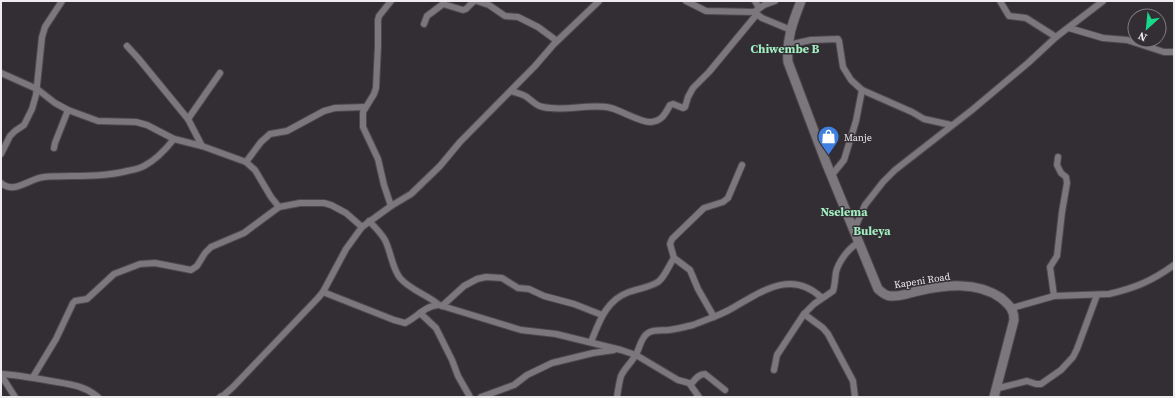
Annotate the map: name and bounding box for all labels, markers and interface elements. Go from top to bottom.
north arrow [1127,8,1167,48]
text: N [1136,28,1150,45]
district label: Chiwembe B [751,41,820,57]
shop icon: Manje [816,124,842,157]
place label: Manje [844,131,872,144]
district label: Nselema [820,204,868,220]
district label: Buleya [853,223,891,239]
street label: Kapeni Road [893,270,951,291]

